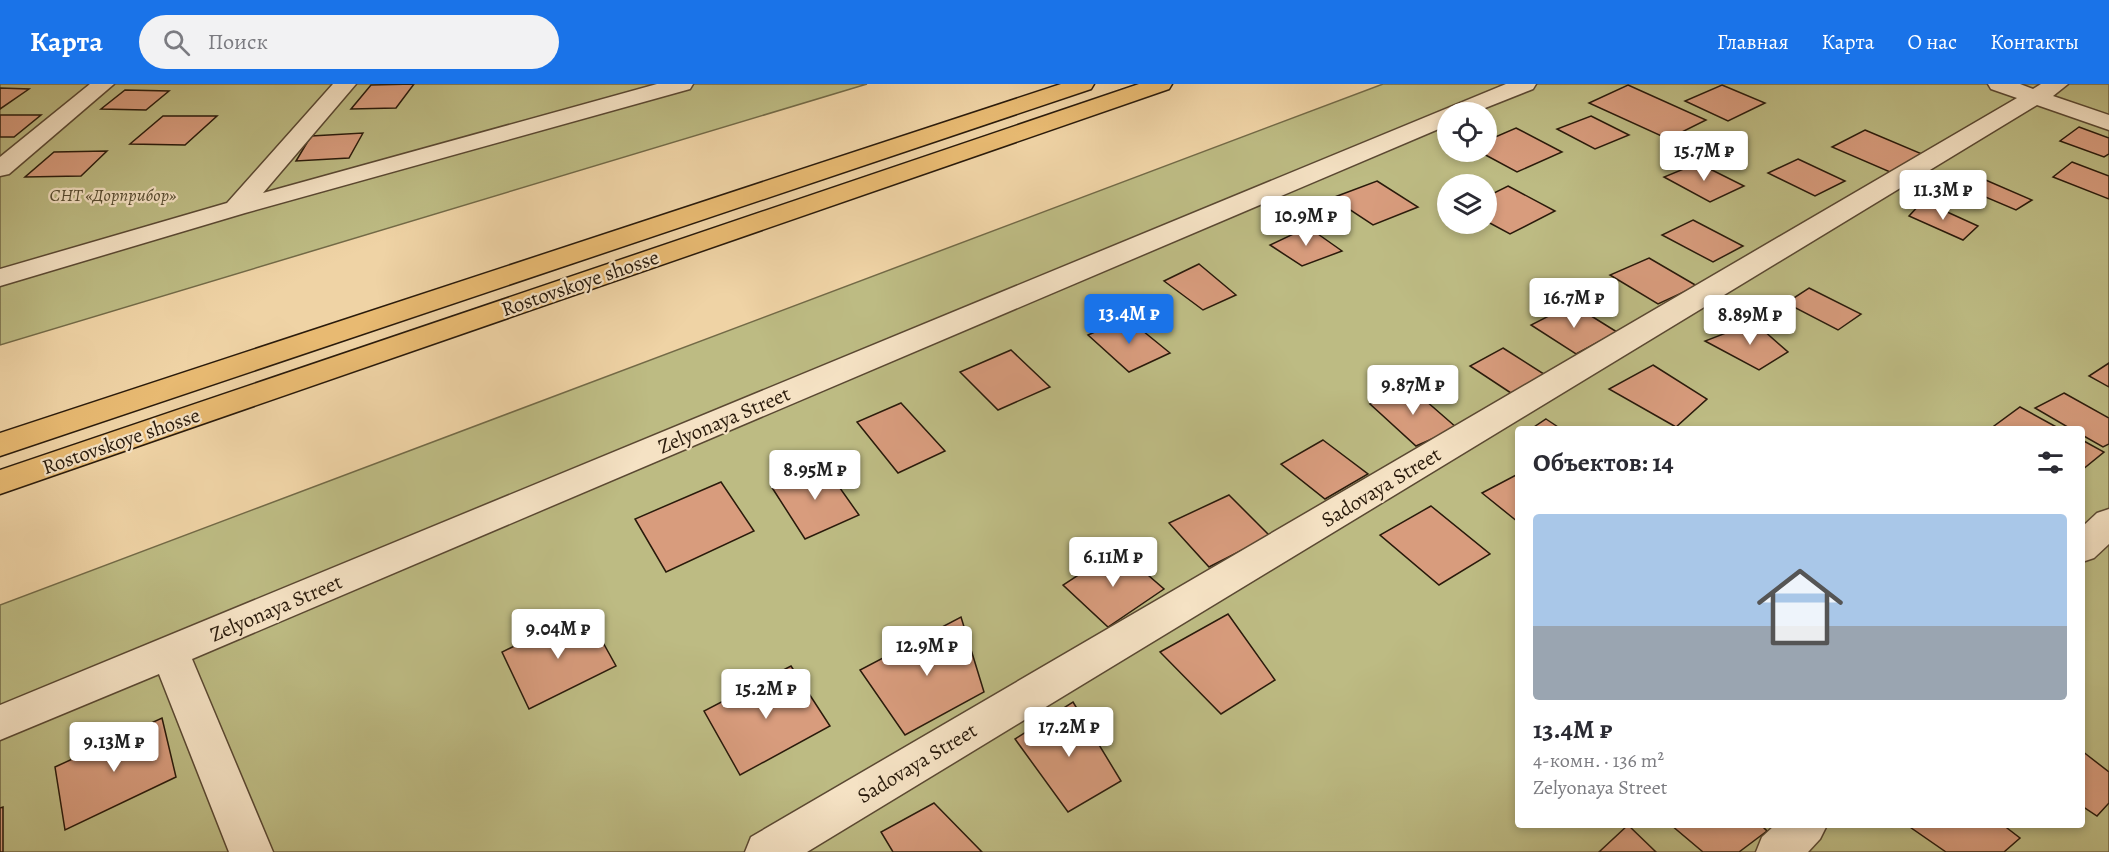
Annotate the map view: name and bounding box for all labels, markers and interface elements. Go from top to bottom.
search box [139,15,559,69]
text: Карта [30,23,103,61]
icon: search [160,26,193,59]
text: Поиск [208,27,268,57]
text: Главная [1717,28,1789,56]
text: Карта [1822,28,1874,56]
text: О нас [1907,28,1957,56]
text: Контакты [1990,28,2079,56]
map controls [1437,102,1497,234]
button: locate [1437,102,1497,162]
pin: 15.7M ₽ [1649,131,1759,182]
text: 15.7M ₽ [1674,137,1734,164]
pin: 11.3M ₽ [1888,170,1998,221]
button: layers [1437,174,1497,234]
text: 11.3M ₽ [1914,176,1972,203]
park label: СНТ «Дорприбор» [50,183,177,207]
pin: 10.9M ₽ [1251,196,1361,247]
text: 10.9M ₽ [1275,202,1337,229]
street label: Rostovskoye shosse [497,243,663,323]
pin: 16.7M ₽ [1519,278,1629,329]
text: 16.7M ₽ [1544,284,1605,311]
pin: 13.4M ₽ [1074,294,1184,345]
pin: 8.89M ₽ [1695,295,1805,346]
text: 13.4M ₽ [1098,300,1160,327]
text: 8.89M ₽ [1718,301,1782,328]
pin: 9.87M ₽ [1358,365,1468,416]
text: 9.87M ₽ [1381,371,1445,398]
street label: Zelyonaya Street [654,380,794,460]
street label: Rostovskoye shosse [38,401,204,481]
street label: Sadovaya Street [1316,440,1446,534]
text: Объектов: 14 [1533,445,1674,480]
icon: filters [2034,446,2067,479]
pin: 8.95M ₽ [760,450,870,501]
text: 8.95M ₽ [783,456,847,483]
pin: 6.11M ₽ [1058,537,1168,588]
text: 6.11M ₽ [1083,543,1143,570]
icon: home [1746,553,1854,661]
street label: Zelyonaya Street [206,568,346,648]
pin: 9.04M ₽ [503,609,613,660]
text: 9.04M ₽ [526,615,590,642]
pin: 12.9M ₽ [872,626,982,677]
text: 12.9M ₽ [896,632,958,659]
pin: 15.2M ₽ [711,669,821,720]
text: 15.2M ₽ [735,675,797,702]
pin: 17.2M ₽ [1014,707,1124,758]
text: 13.4M ₽ [1533,712,1612,747]
text: 17.2M ₽ [1038,713,1100,740]
street label: Sadovaya Street [852,716,982,810]
pin: 9.13M ₽ [59,722,169,773]
text: 9.13M ₽ [84,728,144,755]
text: 4-комн. · 136 m² [1533,747,1664,774]
text: Zelyonaya Street [1533,774,1667,801]

